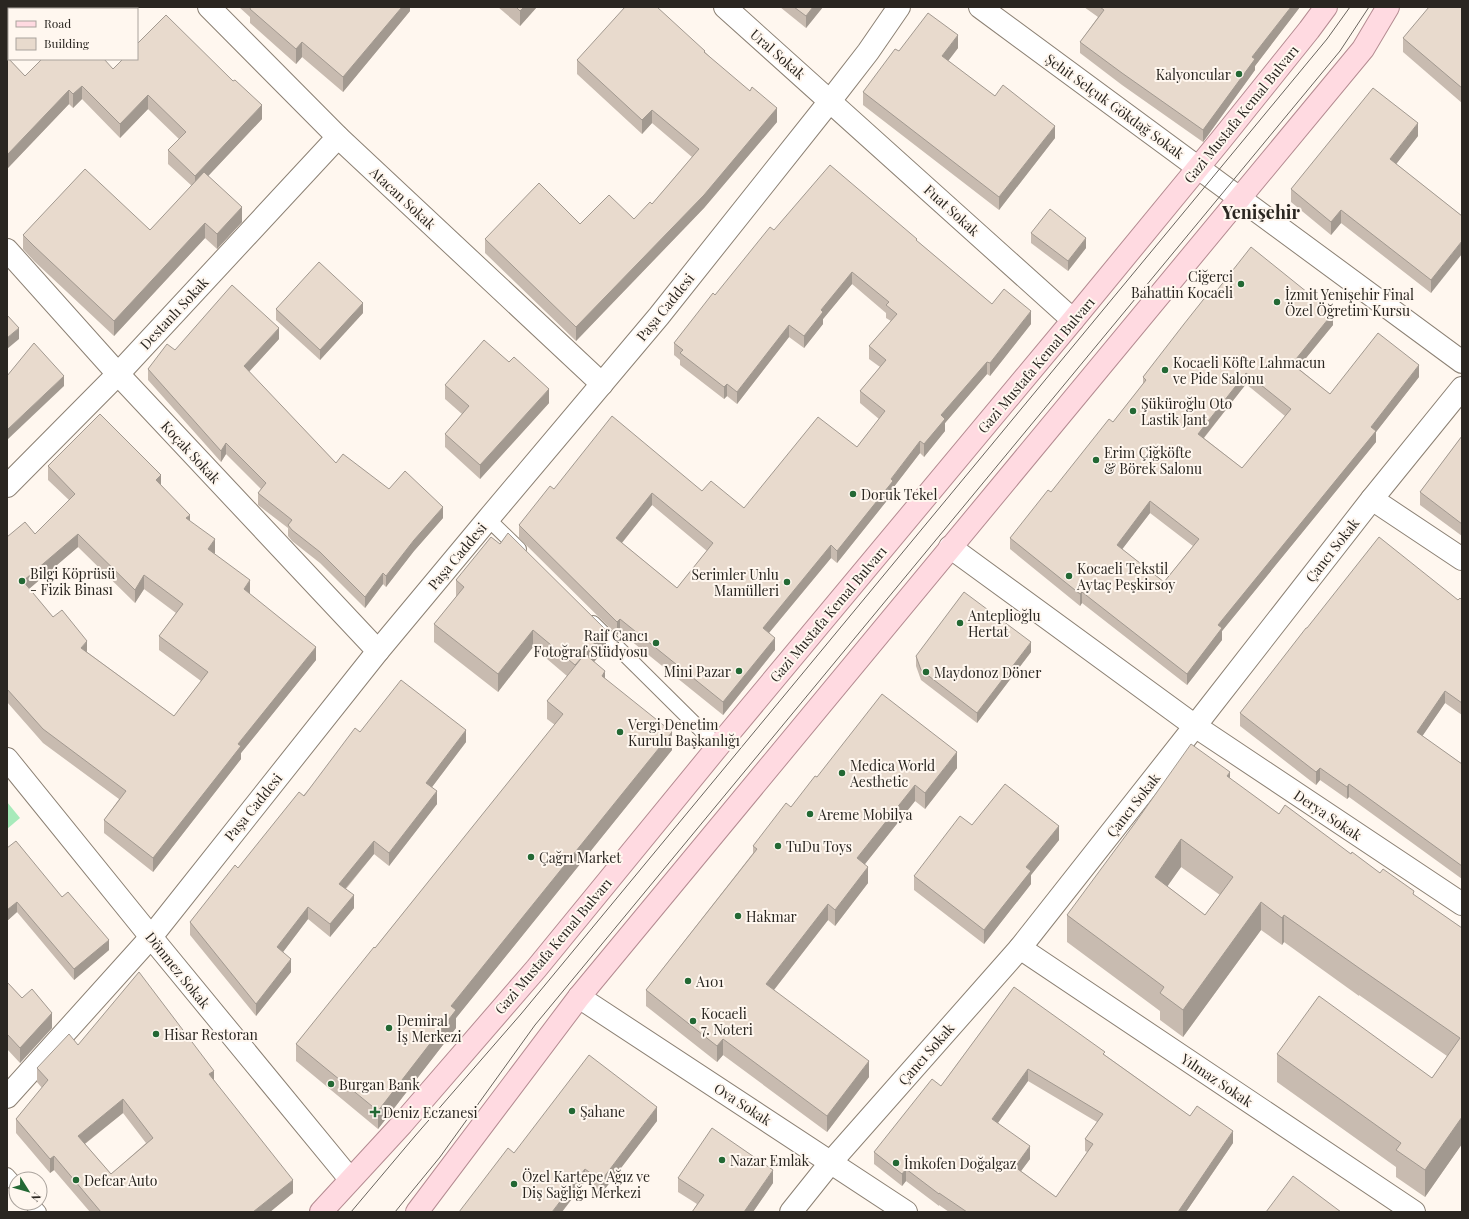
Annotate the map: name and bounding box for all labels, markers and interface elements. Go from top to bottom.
legend [8,8,138,60]
text: Road [44,15,71,31]
street label: Ural Sokak [746,25,810,83]
text: Building [44,35,90,51]
street label: Gazi Mustafa Kemal Bulvarı [1179,41,1303,187]
street label: Şehit Selçuk Gökdağ Sokak [1042,49,1189,163]
place label: Kalyoncular [1156,65,1232,84]
marker: Kalyoncular [1234,69,1244,79]
street label: Atacan Sokak [365,162,440,234]
street label: Fuat Sokak [920,180,984,240]
district label: Yenişehir [1221,200,1301,224]
place label: Ciğerci Bahattin Kocaeli [1131,267,1233,302]
street label: Paşa Caddesi [632,269,698,345]
street label: Destanlı Sokak [135,272,213,353]
marker: Ciğerci Bahattin Kocaeli [1236,279,1246,289]
place label: İzmit Yenişehir Final Özel Öğretim Kursu [1285,285,1414,320]
street label: Gazi Mustafa Kemal Bulvarı [973,293,1099,437]
marker: İzmit Yenişehir Final Özel Öğretim Kursu [1272,297,1282,307]
place label: Kocaeli Köfte Lahmacun ve Pide Salonu [1172,353,1326,388]
marker: Kocaeli Köfte Lahmacun ve Pide Salonu [1160,365,1170,375]
place label: Şüküroğlu Oto Lastik Jant [1141,394,1232,429]
marker: Şüküroğlu Oto Lastik Jant [1128,406,1138,416]
street label: Koçak Sokak [157,417,225,488]
place label: Erim Çiğköfte & Börek Salonu [1104,443,1202,478]
marker: Erim Çiğköfte & Börek Salonu [1091,455,1101,465]
place label: Doruk Tekel [861,485,937,504]
marker: Doruk Tekel [848,489,858,499]
street label: Çancı Sokak [1301,514,1363,586]
street label: Paşa Caddesi [423,519,491,593]
street label: Gazi Mustafa Kemal Bulvarı [765,542,891,686]
place label: Kocaeli Tekstil Aytaç Peşkirsoy [1076,559,1175,594]
place label: Bilgi Köprüsü - Fizik Binası [30,564,115,599]
place label: Serimler Unlu Mamülleri [691,565,779,600]
marker: Kocaeli Tekstil Aytaç Peşkirsoy [1064,571,1074,581]
marker: Bilgi Köprüsü - Fizik Binası [17,576,27,586]
marker: Serimler Unlu Mamülleri [782,577,792,587]
place label: Anteplioğlu Hertat [967,606,1041,641]
marker: Anteplioğlu Hertat [955,618,965,628]
place label: Raif Çancı Fotoğraf Stüdyosu [534,626,648,661]
marker: Raif Çancı Fotoğraf Stüdyosu [651,638,661,648]
place label: Mini Pazar [664,662,732,681]
place label: Maydonoz Döner [934,663,1042,682]
marker: Mini Pazar [734,666,744,676]
marker: Maydonoz Döner [921,667,931,677]
place label: Vergi Denetim Kurulu Başkanlığı [627,715,740,750]
marker: Vergi Denetim Kurulu Başkanlığı [615,727,625,737]
place label: Medica World Aesthetic [849,756,935,791]
marker: Medica World Aesthetic [837,768,847,778]
street label: Paşa Caddesi [220,769,286,845]
street label: Çancı Sokak [1102,769,1164,841]
street label: Derya Sokak [1290,785,1366,845]
place label: Areme Mobilya [817,805,912,824]
marker: Areme Mobilya [805,809,815,819]
place label: TuDu Toys [786,837,852,856]
marker: TuDu Toys [773,841,783,851]
place label: Çağrı Market [539,848,622,867]
marker: Çağrı Market [526,852,536,862]
street label: Gazi Mustafa Kemal Bulvarı [490,874,616,1018]
place label: Hakmar [746,907,798,926]
marker: Hakmar [733,911,743,921]
street label: Dönmez Sokak [141,928,215,1012]
place label: A101 [695,972,724,991]
marker: A101 [683,976,693,986]
place label: Kocaeli 7. Noteri [701,1004,753,1039]
place label: Demiral İş Merkezi [397,1011,462,1046]
marker: Kocaeli 7. Noteri [688,1016,698,1026]
street label: Çancı Sokak [894,1019,959,1089]
marker: Demiral İş Merkezi [384,1023,394,1033]
place label: Hisar Restoran [164,1025,259,1044]
marker: Hisar Restoran [151,1029,161,1039]
street label: Yılmaz Sokak [1177,1048,1257,1111]
place label: Burgan Bank [339,1075,420,1094]
street label: Ova Sokak [711,1078,776,1130]
marker: Burgan Bank [326,1079,336,1089]
place label: Şahane [580,1102,625,1121]
place label: Deniz Eczanesi [383,1103,478,1122]
marker: Şahane [567,1106,577,1116]
marker: Deniz Eczanesi [370,1107,380,1117]
place label: Nazar Emlak [730,1151,810,1170]
place label: İmkofen Doğalgaz [904,1154,1017,1173]
marker: Nazar Emlak [717,1155,727,1165]
marker: İmkofen Doğalgaz [891,1158,901,1168]
place label: Özel Kartepe Ağız ve Diş Sağlığı Merkezi [522,1167,650,1202]
north arrow [8,1171,48,1211]
place label: Defcar Auto [84,1171,158,1190]
marker: Defcar Auto [71,1175,81,1185]
marker: Özel Kartepe Ağız ve Diş Sağlığı Merkezi [509,1179,519,1189]
text: N [28,1190,45,1205]

